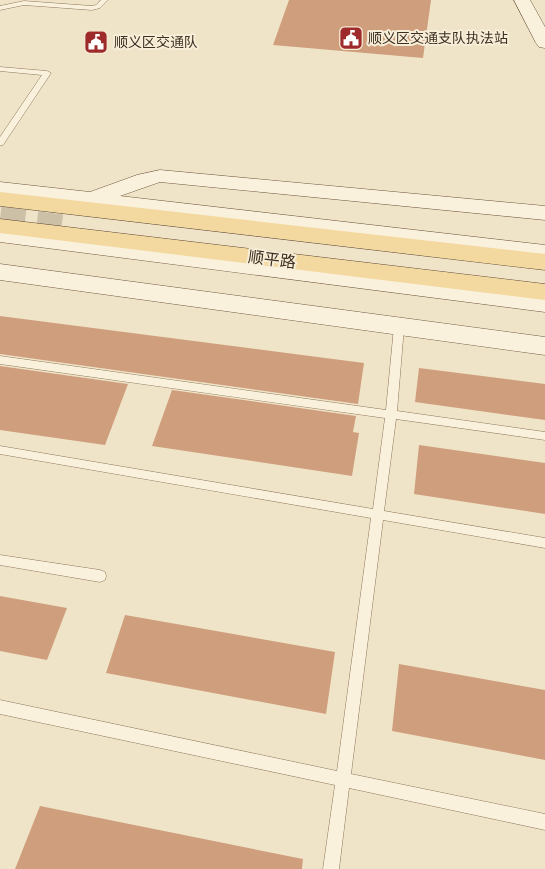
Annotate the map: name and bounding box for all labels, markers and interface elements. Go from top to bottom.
public building icon: 顺义区交通支队执法站 [338,25,364,51]
public building icon: 顺义区交通队 [83,29,109,55]
place label: 顺义区交通支队执法站 [368,29,508,47]
place label: 顺义区交通队 [114,33,198,51]
street label: 顺平路 [247,246,297,272]

